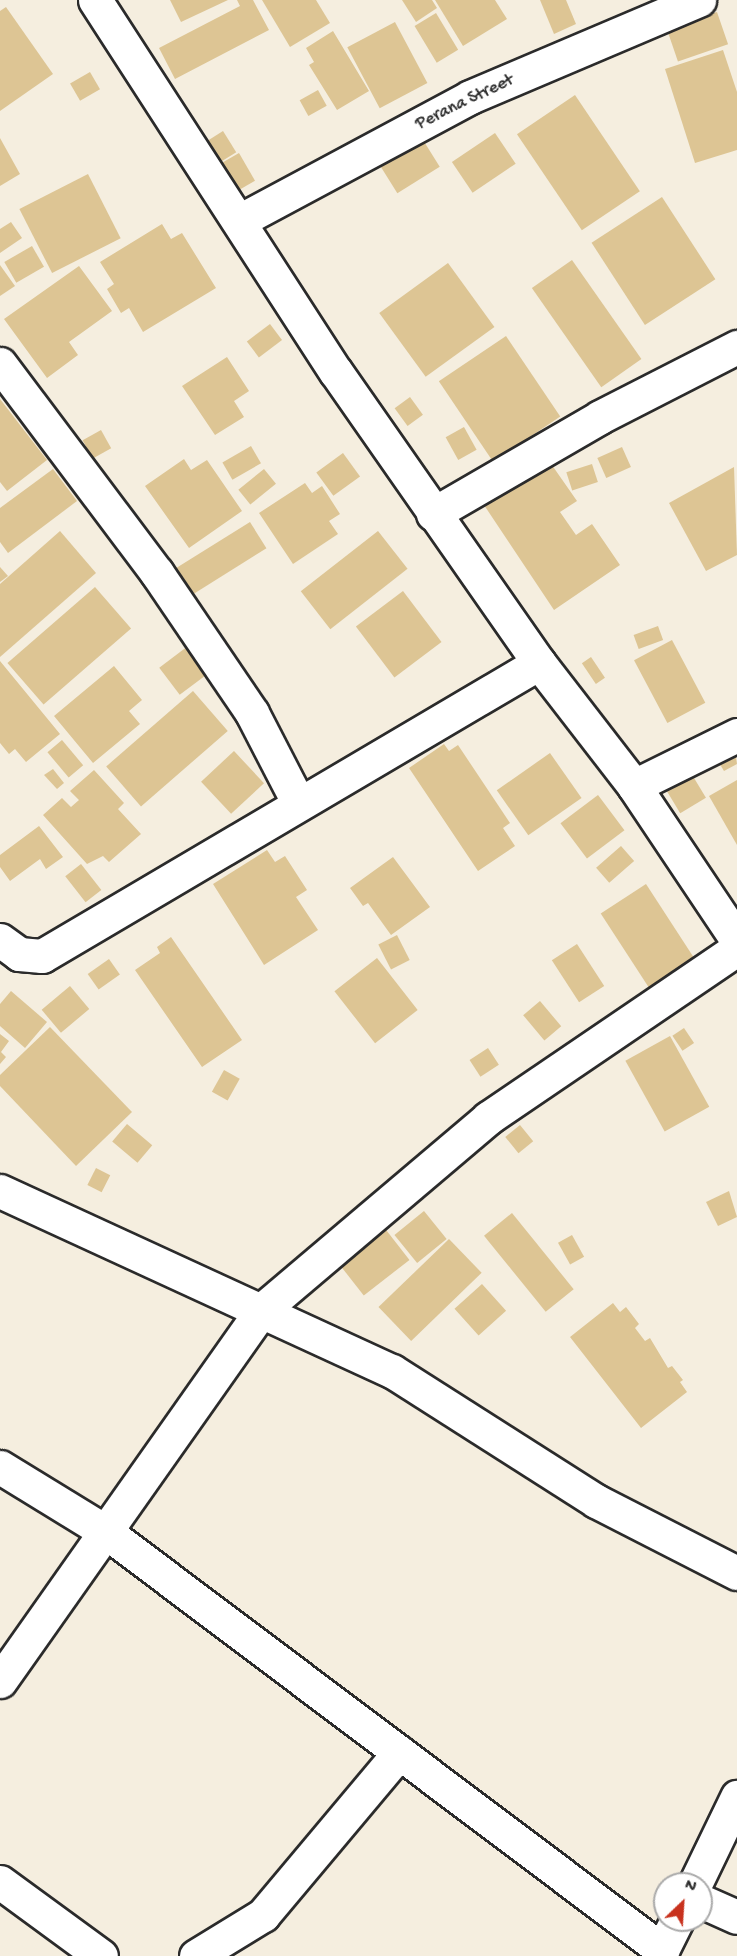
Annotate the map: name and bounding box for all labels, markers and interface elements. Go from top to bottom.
street label: Perana Street [412,70,518,136]
north arrow [653,1872,713,1932]
text: N [681,1876,699,1898]

